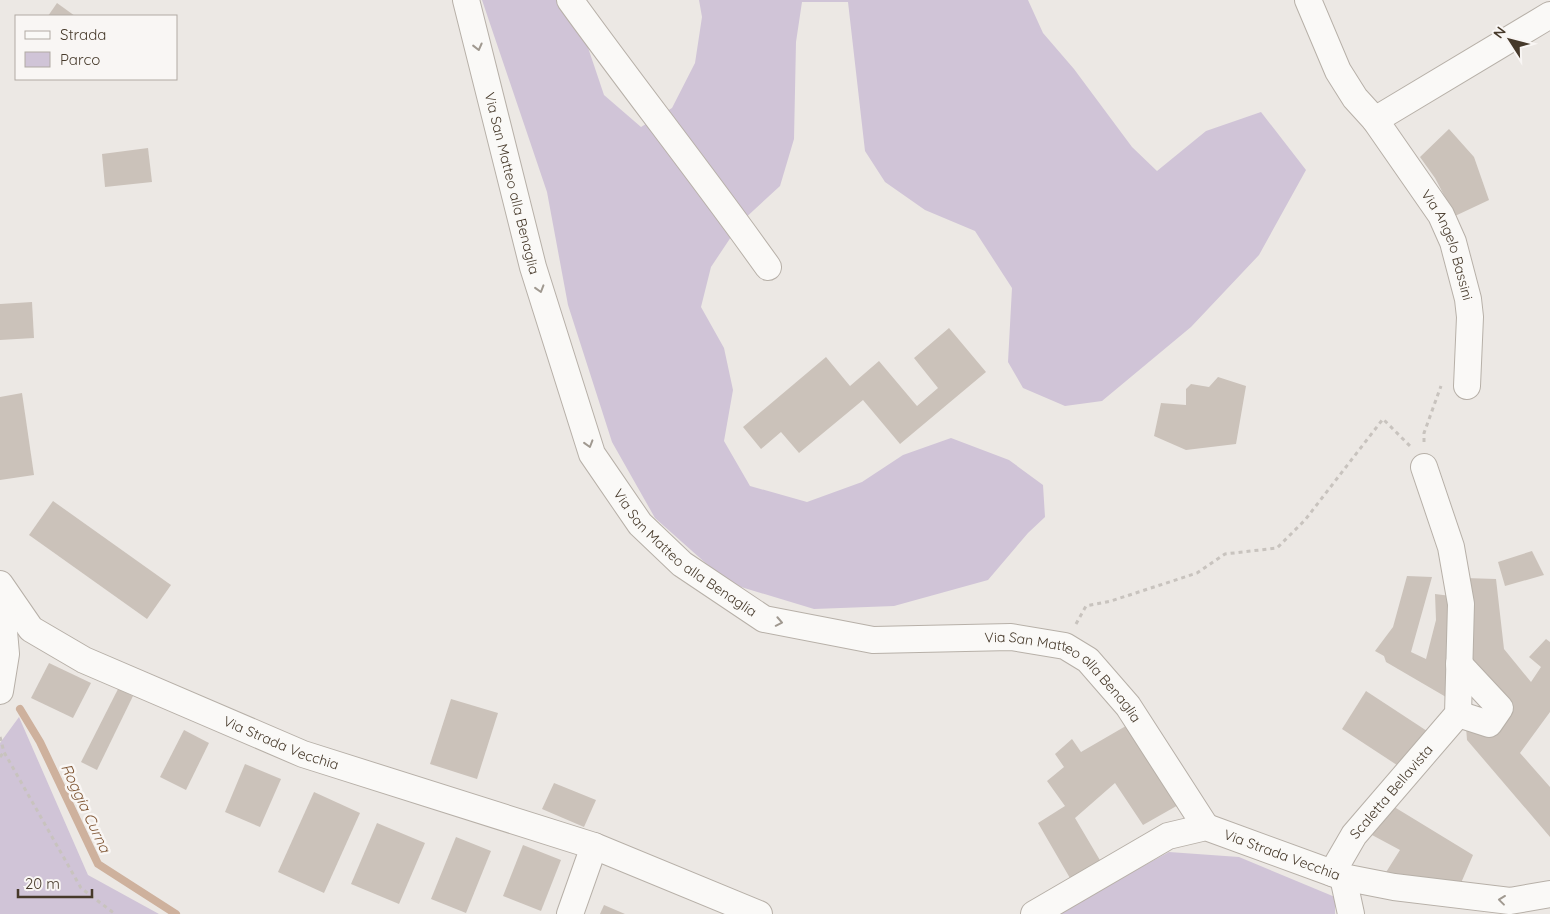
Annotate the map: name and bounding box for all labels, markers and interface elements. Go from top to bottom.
legend [15,15,178,80]
north arrow [1485,15,1535,65]
text: N [1489,23,1510,42]
text: Strada [60,25,106,44]
one-way arrow [472,43,483,52]
text: Parco [60,50,100,69]
street label: Via San Matteo alla Benaglia [481,90,544,277]
street label: Via Angelo Bassini [1417,186,1477,302]
one-way arrow [535,285,545,293]
one-way arrow [583,440,593,448]
street label: Via San Matteo alla Benaglia [610,485,760,621]
one-way arrow [775,616,784,627]
street label: Via San Matteo alla Benaglia [984,628,1145,726]
street label: Via Strada Vecchia [221,712,341,774]
street label: Scaletta Bellavista [1346,741,1437,843]
water label: Roggia Curna [57,760,115,856]
street label: Via Strada Vecchia [1221,825,1343,884]
scale bar [18,866,91,898]
text: 20 m [25,874,60,893]
one-way arrow [1498,895,1506,906]

